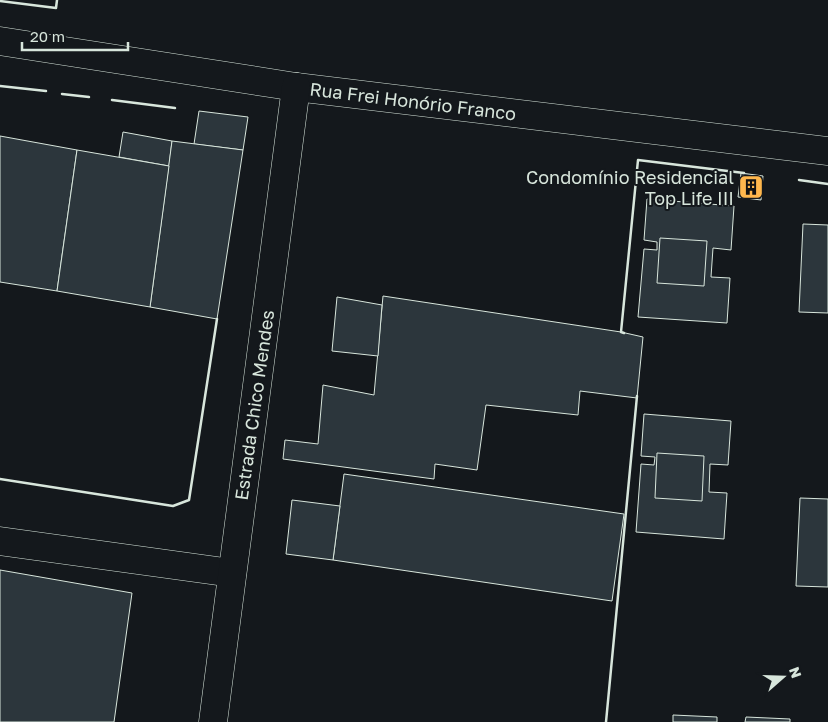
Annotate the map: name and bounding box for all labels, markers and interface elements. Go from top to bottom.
scale bar [22,20,129,52]
text: 20 m [30,27,65,45]
street label: Rua Frei Honório Franco [309,77,517,125]
place label: Condomínio Residencial Top Life III [526,166,734,209]
building icon: Condomínio Residencial Top Life III [738,174,764,200]
street label: Estrada Chico Mendes [230,309,278,501]
north arrow [758,652,808,702]
text: N [786,664,805,680]

